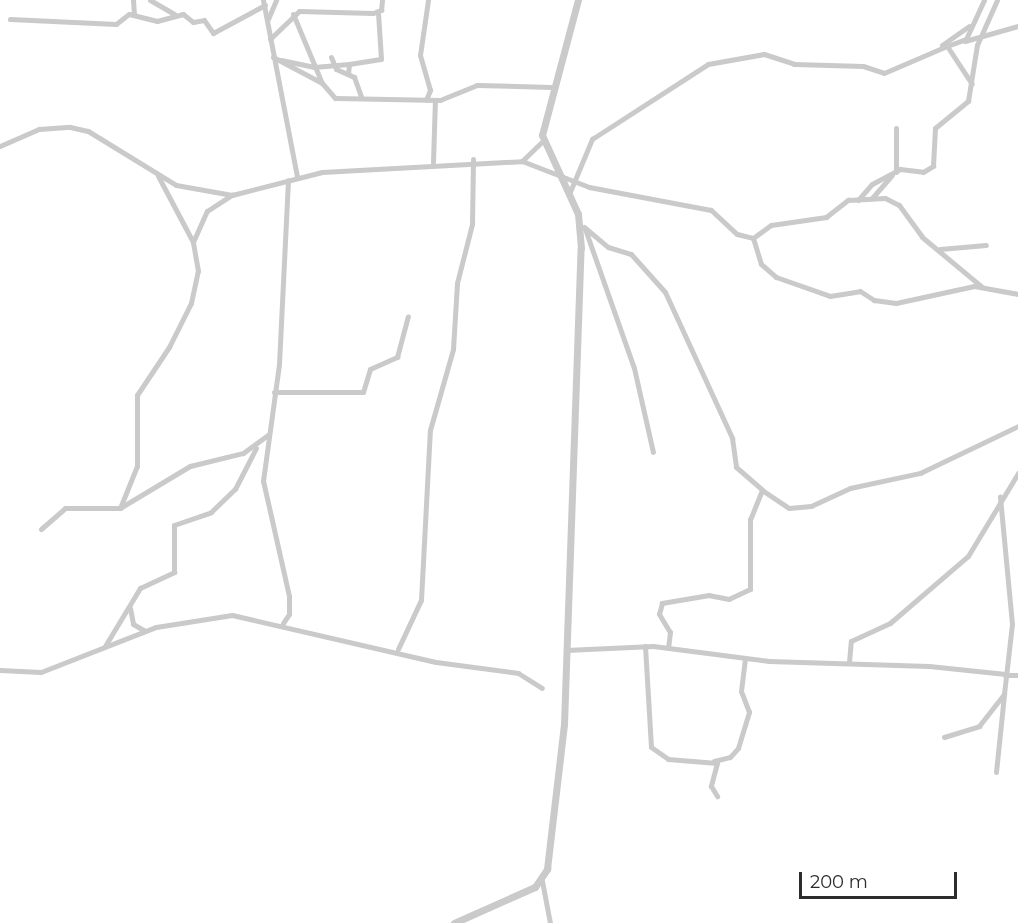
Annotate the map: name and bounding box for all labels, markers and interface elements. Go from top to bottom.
scale bar [802,860,960,898]
text: 200 m [810,871,868,893]

